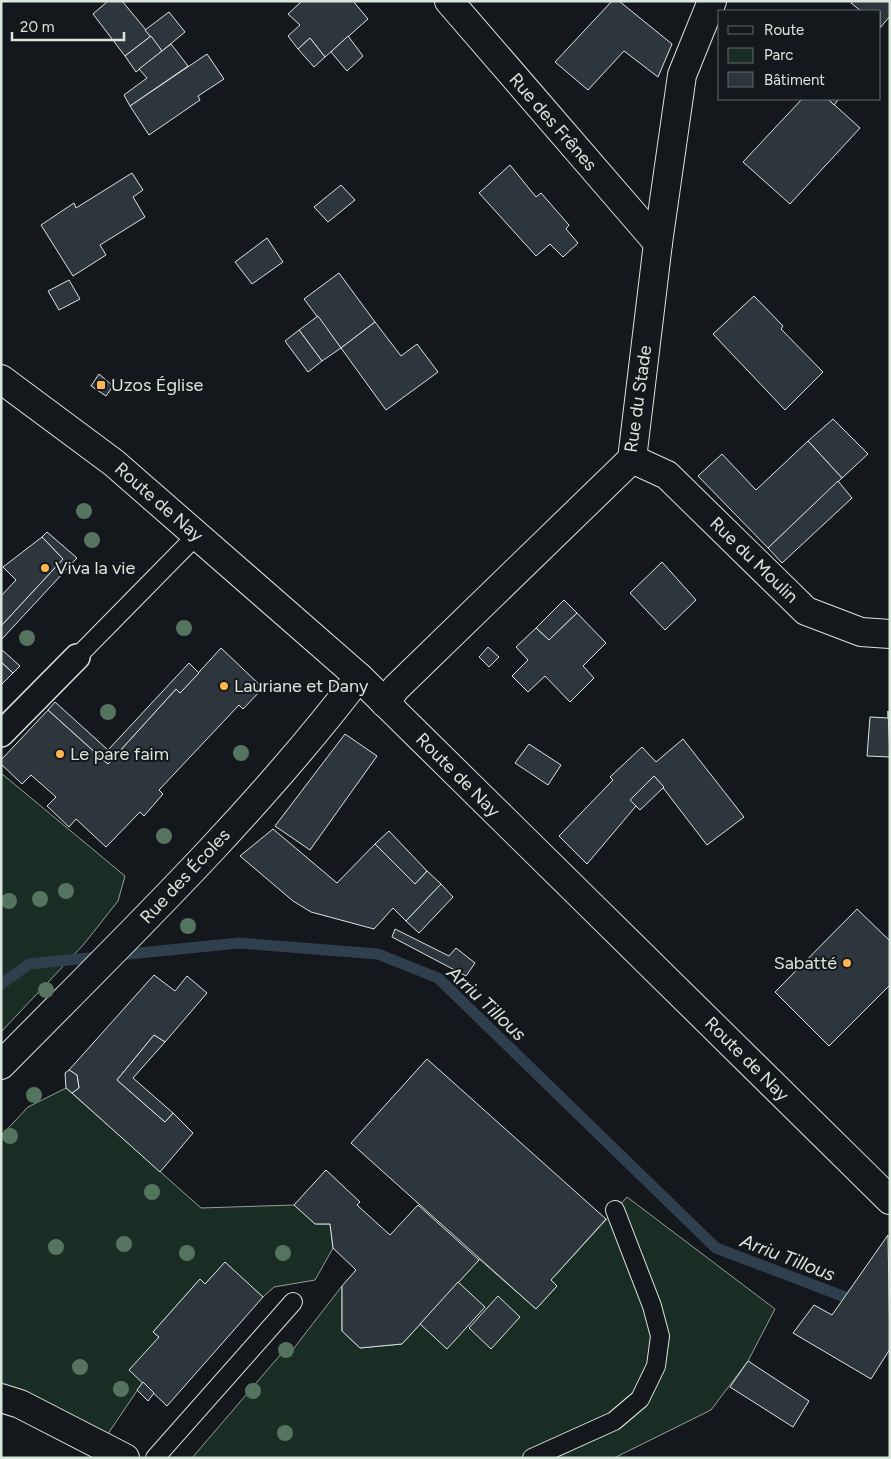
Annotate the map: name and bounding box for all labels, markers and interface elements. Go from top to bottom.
scale bar [12,10,125,42]
legend [718,10,881,100]
text: 20 m [20,18,54,36]
text: Route [764,21,804,39]
text: Parc [764,46,793,64]
street label: Rue des Frênes [504,69,602,175]
text: Bâtiment [764,71,825,89]
street label: Rue du Stade [620,344,656,454]
place label: Uzos Église [111,374,204,396]
marker: Uzos Église [95,379,107,391]
street label: Route de Nay [110,458,208,547]
street label: Rue du Moulin [705,512,803,608]
place label: Viva la vie [55,557,136,579]
marker: Viva la vie [39,562,51,574]
place label: Lauriane et Dany [234,675,369,697]
marker: Lauriane et Dany [218,680,230,692]
street label: Route de Nay [411,728,505,822]
place label: Le pare faim [70,743,169,765]
marker: Le pare faim [54,748,66,760]
street label: Rue des Écoles [135,824,235,928]
place label: Sabatté [774,952,837,974]
marker: Sabatté [841,957,853,969]
water label: Arriu Tillous [442,960,531,1046]
street label: Route de Nay [700,1012,794,1106]
water label: Arriu Tillous [736,1229,838,1286]

